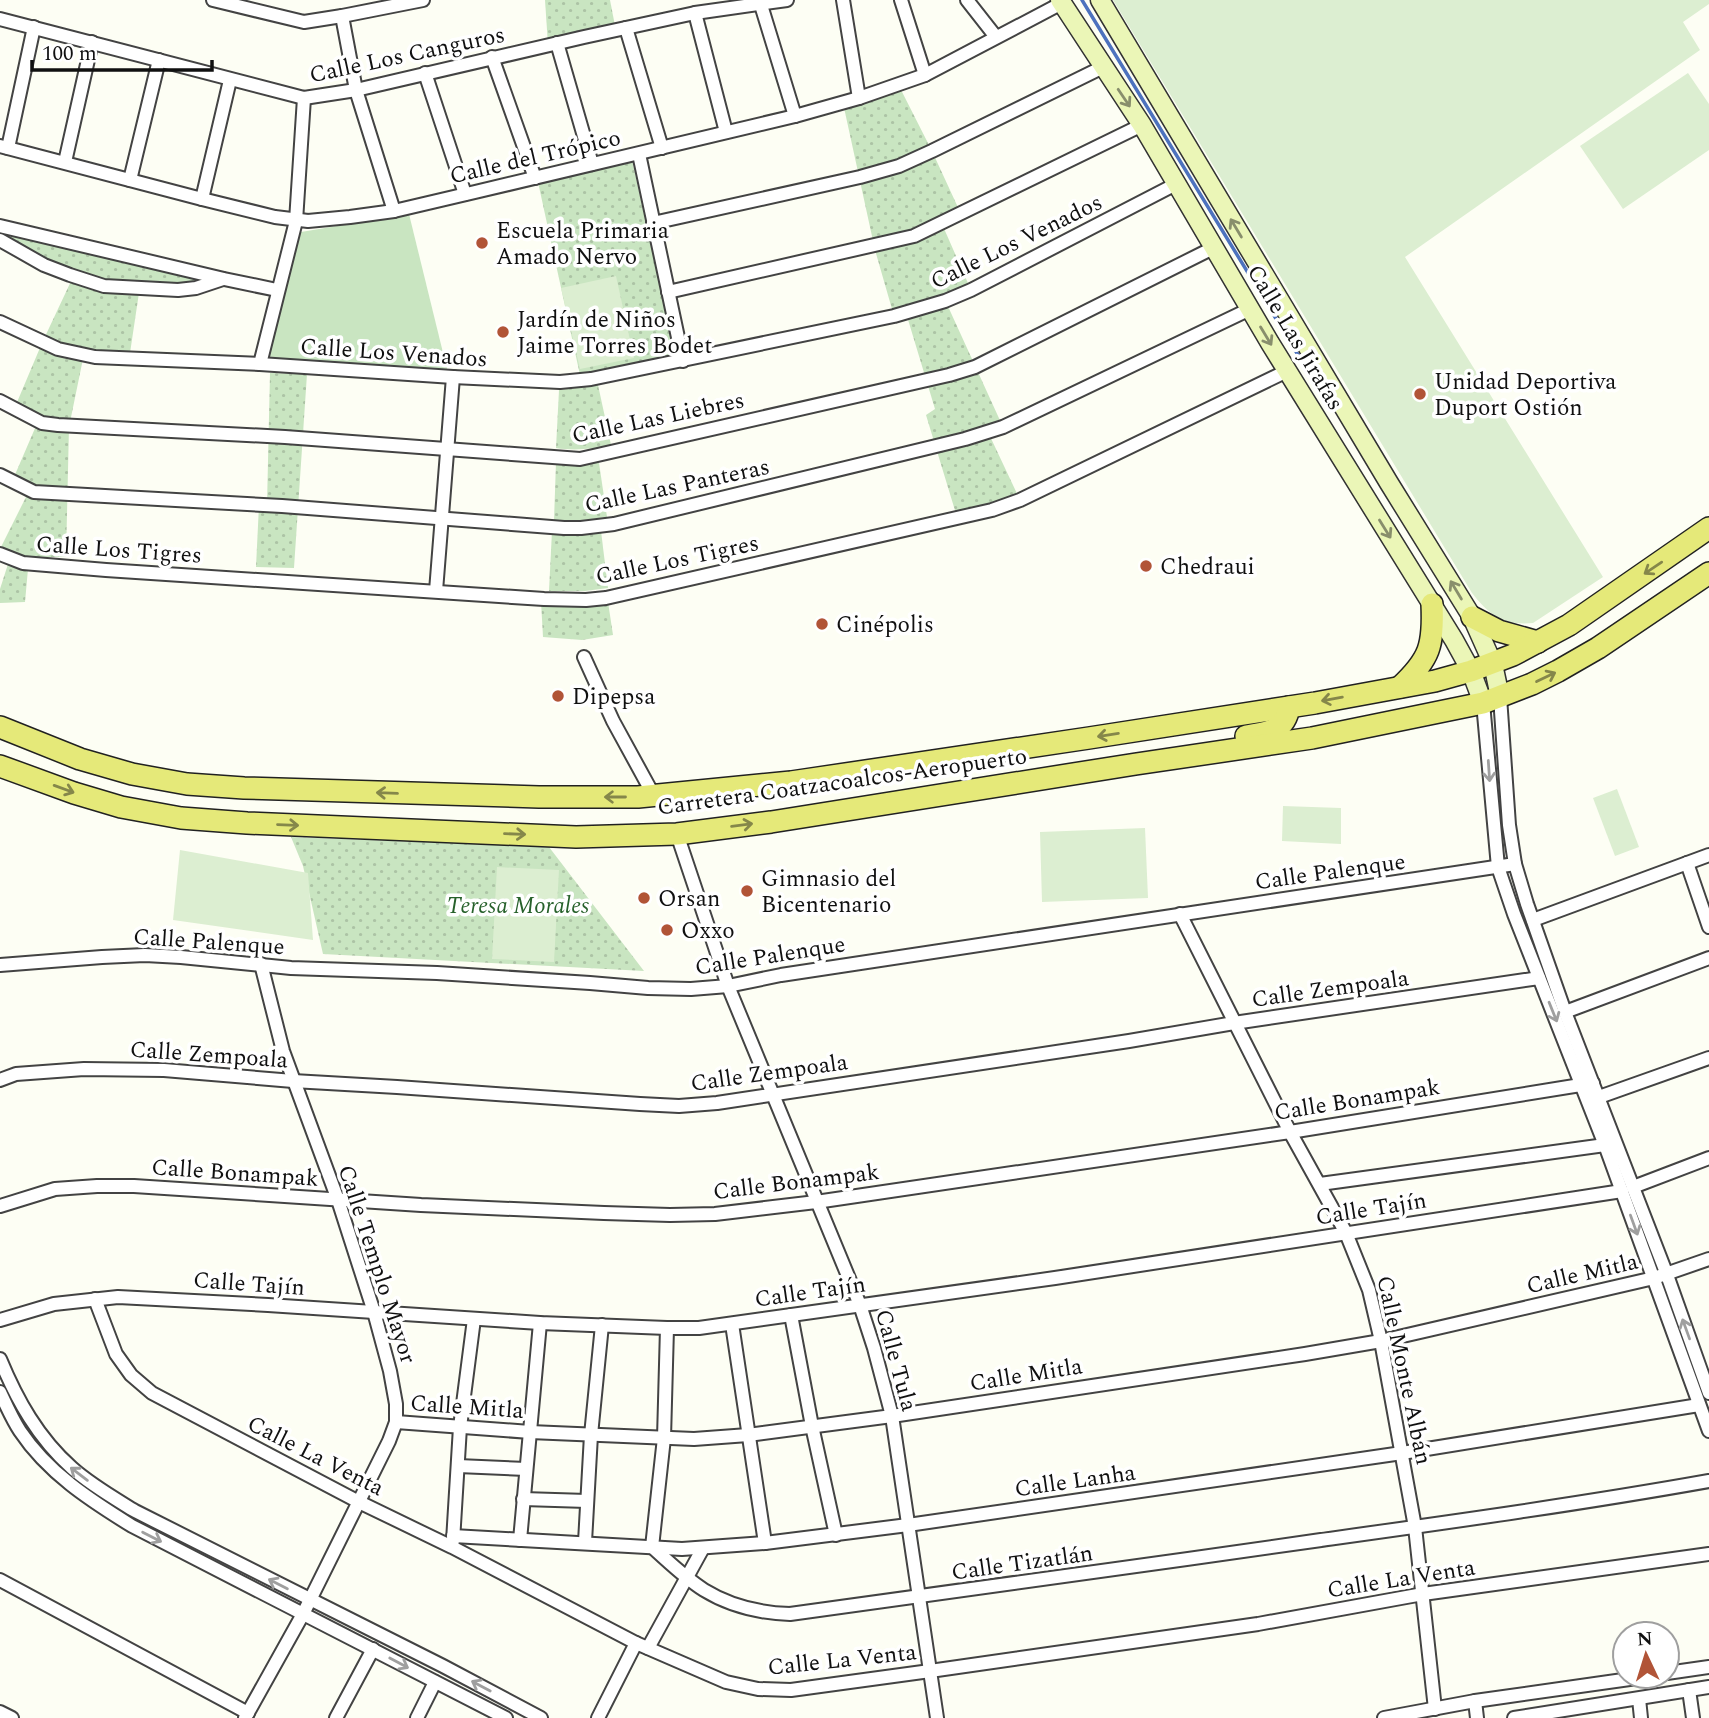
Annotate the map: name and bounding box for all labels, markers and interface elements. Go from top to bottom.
street label: Calle Los Canguros [306,18,508,93]
scale bar [32,28,212,72]
text: 100 m [42,38,97,70]
one-way arrow [1117,88,1131,108]
street label: Calle del Trópico [446,121,624,194]
street label: Calle Los Venados [925,185,1109,299]
place label: Escuela Primaria Amado Nervo [496,214,669,275]
one-way arrow [1228,218,1242,238]
marker: Escuela Primaria Amado Nervo [474,235,490,251]
street label: Calle Las Jirafas [1237,258,1352,418]
place label: Jardín de Niños Jaime Torres Bodet [517,303,712,364]
marker: Jardín de Niños Jaime Torres Bodet [495,324,511,340]
one-way arrow [1259,325,1273,345]
street label: Calle Los Venados [299,329,489,377]
place label: Unidad Deportiva Duport Ostión [1434,365,1617,426]
street label: Calle Las Liebres [569,383,748,454]
marker: Unidad Deportiva Duport Ostión [1412,386,1428,402]
street label: Calle Las Panteras [582,450,773,523]
one-way arrow [1378,519,1392,539]
street label: Calle Los Tigres [592,526,762,595]
street label: Calle Los Tigres [35,527,203,574]
place label: Chedraui [1160,550,1255,585]
marker: Chedraui [1138,558,1154,574]
one-way arrow [1644,561,1663,575]
one-way arrow [1448,580,1462,600]
place label: Cinépolis [836,608,934,643]
marker: Cinépolis [814,616,830,632]
one-way arrow [1535,670,1556,683]
place label: Dipepsa [572,680,656,715]
marker: Dipepsa [550,688,566,704]
one-way arrow [1321,693,1344,707]
one-way arrow [1097,729,1120,742]
street label: Carretera Coatzacoalcos-Aeropuerto [655,739,1029,826]
one-way arrow [1483,759,1496,781]
one-way arrow [53,784,75,797]
one-way arrow [376,786,399,799]
one-way arrow [604,790,627,804]
one-way arrow [276,818,299,831]
one-way arrow [730,819,753,832]
one-way arrow [503,828,526,841]
street label: Calle Palenque [1253,845,1408,900]
place label: Gimnasio del Bicentenario [761,862,896,923]
place label: Orsan [658,882,720,917]
marker: Gimnasio del Bicentenario [739,883,755,899]
park label: Teresa Morales [447,889,589,924]
marker: Orsan [636,890,652,906]
place label: Oxxo [681,914,735,949]
street label: Calle Palenque [132,920,286,965]
marker: Oxxo [659,922,675,938]
street label: Calle Palenque [693,927,848,986]
street label: Calle Zempoala [1249,961,1411,1018]
one-way arrow [1547,1001,1560,1023]
street label: Calle Zempoala [129,1033,289,1078]
street label: Calle Zempoala [688,1045,850,1102]
street label: Calle Bonampak [1272,1070,1443,1131]
street label: Calle Bonampak [150,1150,320,1197]
street label: Calle Bonampak [711,1155,882,1210]
street label: Calle Templo Mayor [328,1160,425,1368]
street label: Calle Tajín [1313,1183,1429,1236]
one-way arrow [1629,1213,1642,1235]
street label: Calle Mitla [1523,1245,1642,1304]
street label: Calle Tajín [192,1263,306,1306]
street label: Calle Tajín [752,1267,868,1318]
street label: Calle Monte Albán [1366,1273,1441,1468]
street label: Calle Tula [865,1305,926,1415]
one-way arrow [1679,1318,1691,1340]
street label: Calle Mitla [967,1349,1085,1402]
street label: Calle Mitla [409,1386,525,1429]
street label: Calle La Venta [241,1407,390,1506]
street label: Calle Lanha [1012,1456,1138,1507]
one-way arrow [70,1466,89,1481]
one-way arrow [142,1530,162,1544]
street label: Calle Tizatlán [949,1536,1095,1591]
street label: Calle La Venta [1325,1550,1478,1608]
one-way arrow [268,1576,289,1590]
north arrow [1611,1620,1681,1690]
text: N [1636,1625,1654,1655]
street label: Calle La Venta [766,1635,918,1686]
one-way arrow [388,1656,408,1670]
one-way arrow [471,1679,492,1692]

